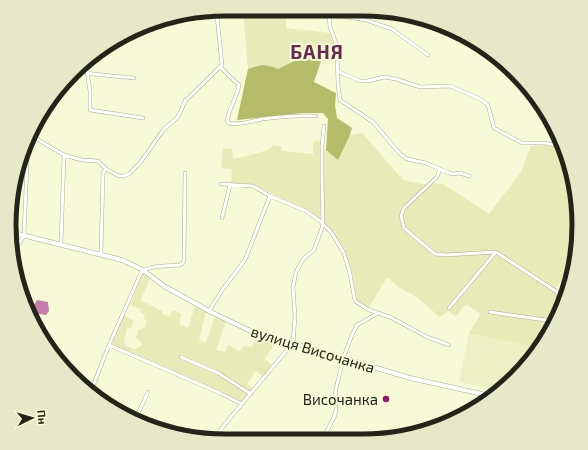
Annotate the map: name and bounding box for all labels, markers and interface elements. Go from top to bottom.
district label: БАНЯ [290,40,344,63]
street label: вулиця Височанка [249,322,377,377]
place label: Височанка [303,390,378,408]
marker: Височанка [381,394,391,404]
north arrow [12,398,52,438]
text: Пн [35,409,50,425]

